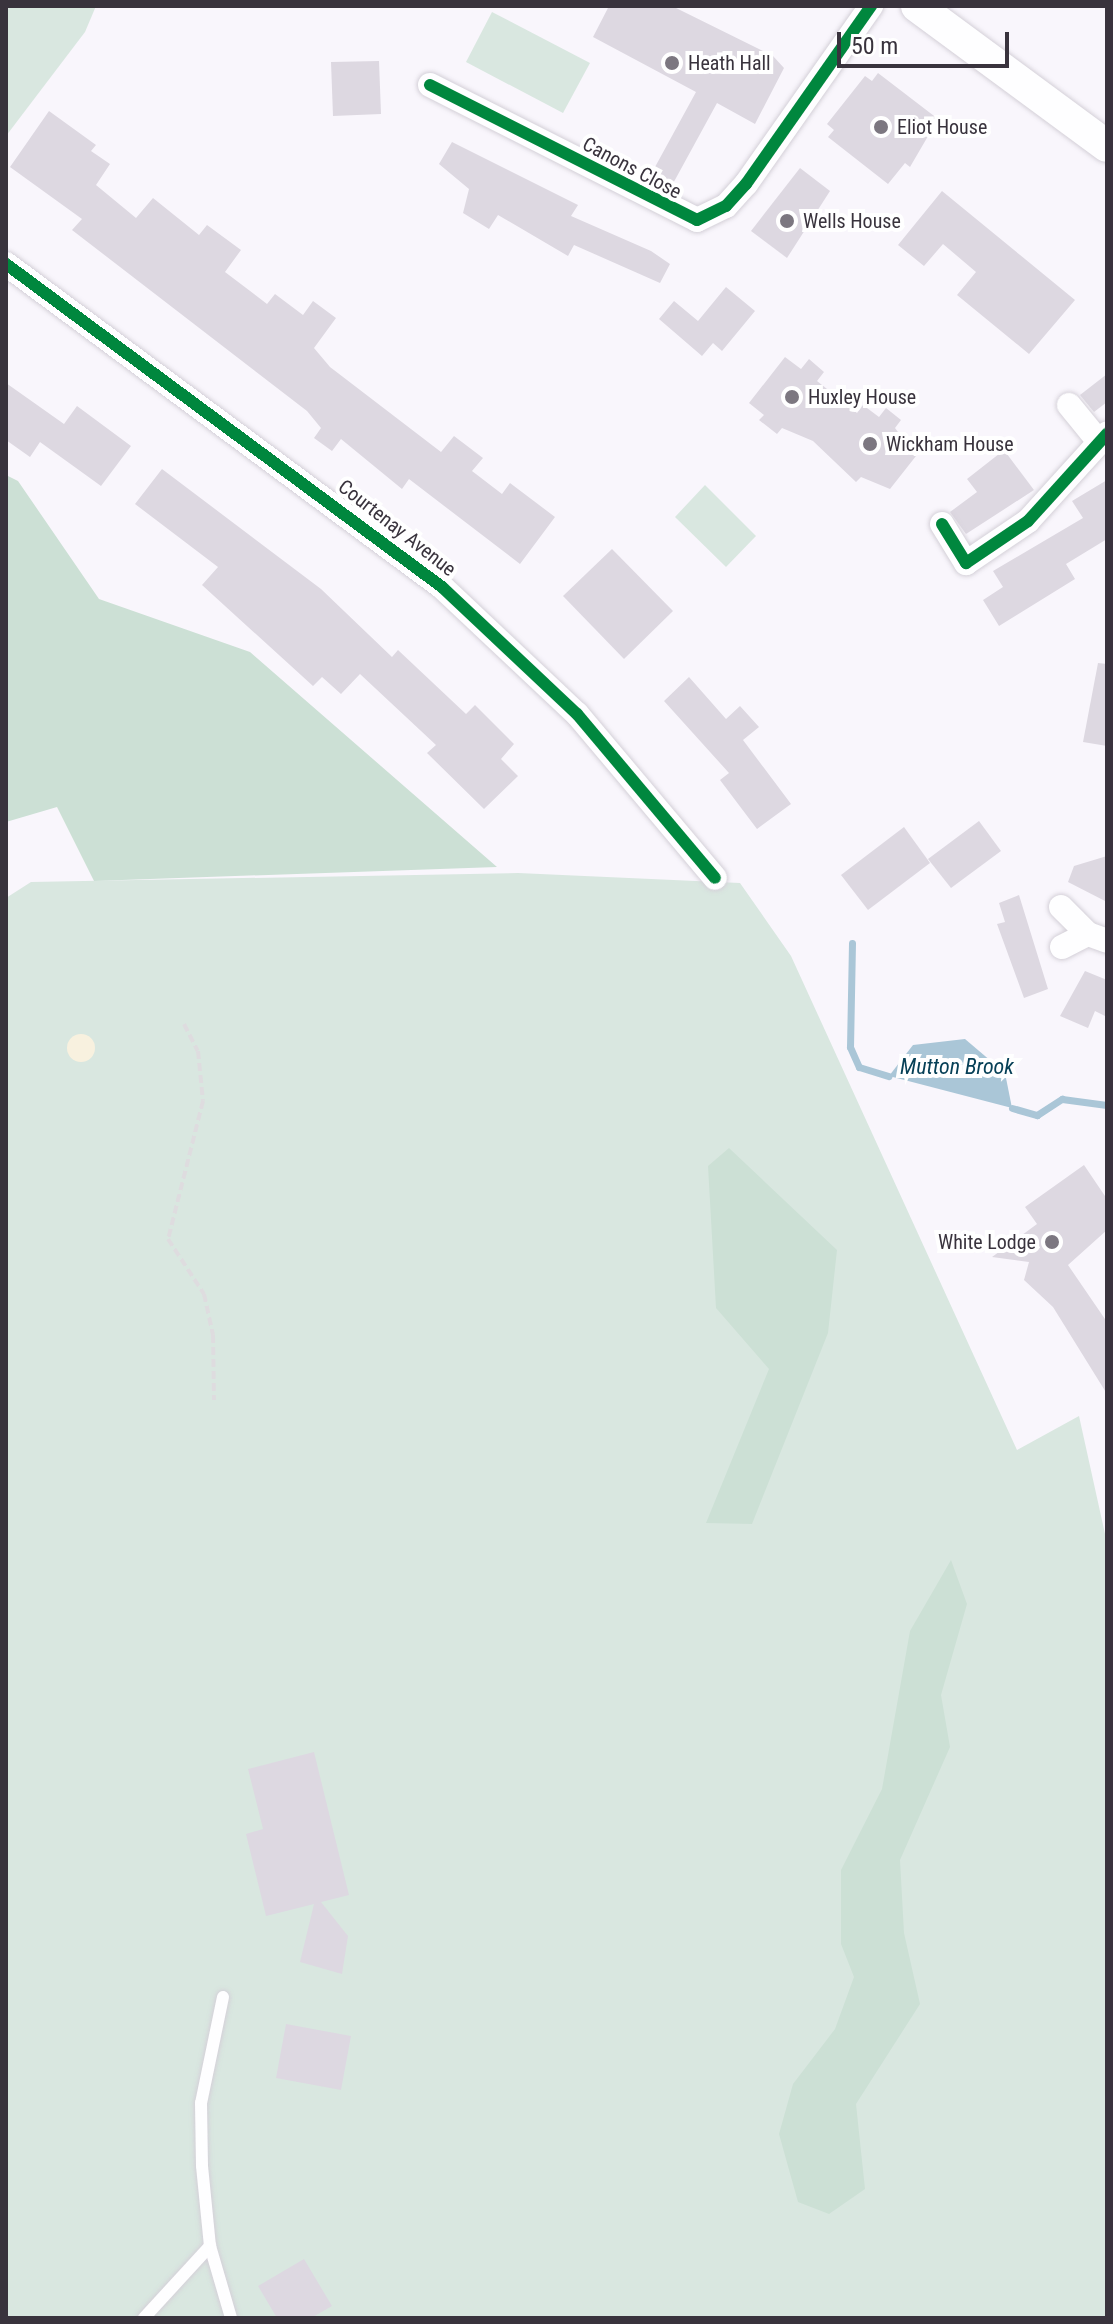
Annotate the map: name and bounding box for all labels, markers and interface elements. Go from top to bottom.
scale bar [841,16,1013,66]
text: 50 m [851,32,898,60]
place label: Heath Hall [688,51,771,75]
marker: Heath Hall [663,54,681,72]
place label: Eliot House [897,115,987,139]
marker: Eliot House [872,118,890,136]
street label: Canons Close [578,132,686,204]
place label: Wells House [803,209,901,233]
marker: Wells House [778,212,796,230]
place label: Huxley House [808,385,916,409]
marker: Huxley House [783,388,801,406]
place label: Wickham House [886,432,1014,456]
marker: Wickham House [861,435,879,453]
street label: Courtenay Avenue [333,475,461,581]
water label: Mutton Brook [900,1054,1014,1080]
place label: White Lodge [938,1230,1036,1254]
marker: White Lodge [1043,1233,1061,1251]

